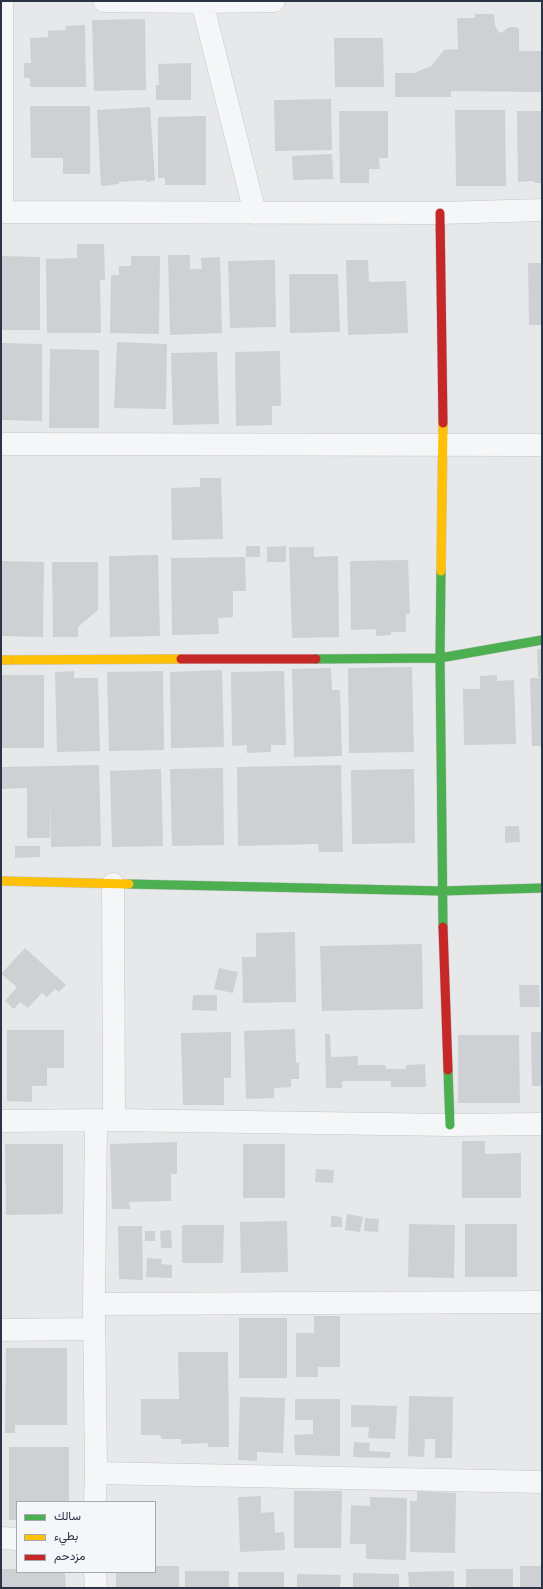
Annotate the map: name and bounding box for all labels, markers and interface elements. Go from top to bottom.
legend [16,1501,156,1573]
text: سالك [54,1508,81,1523]
text: بطيء [54,1528,78,1543]
text: مزدحم [54,1548,85,1563]

